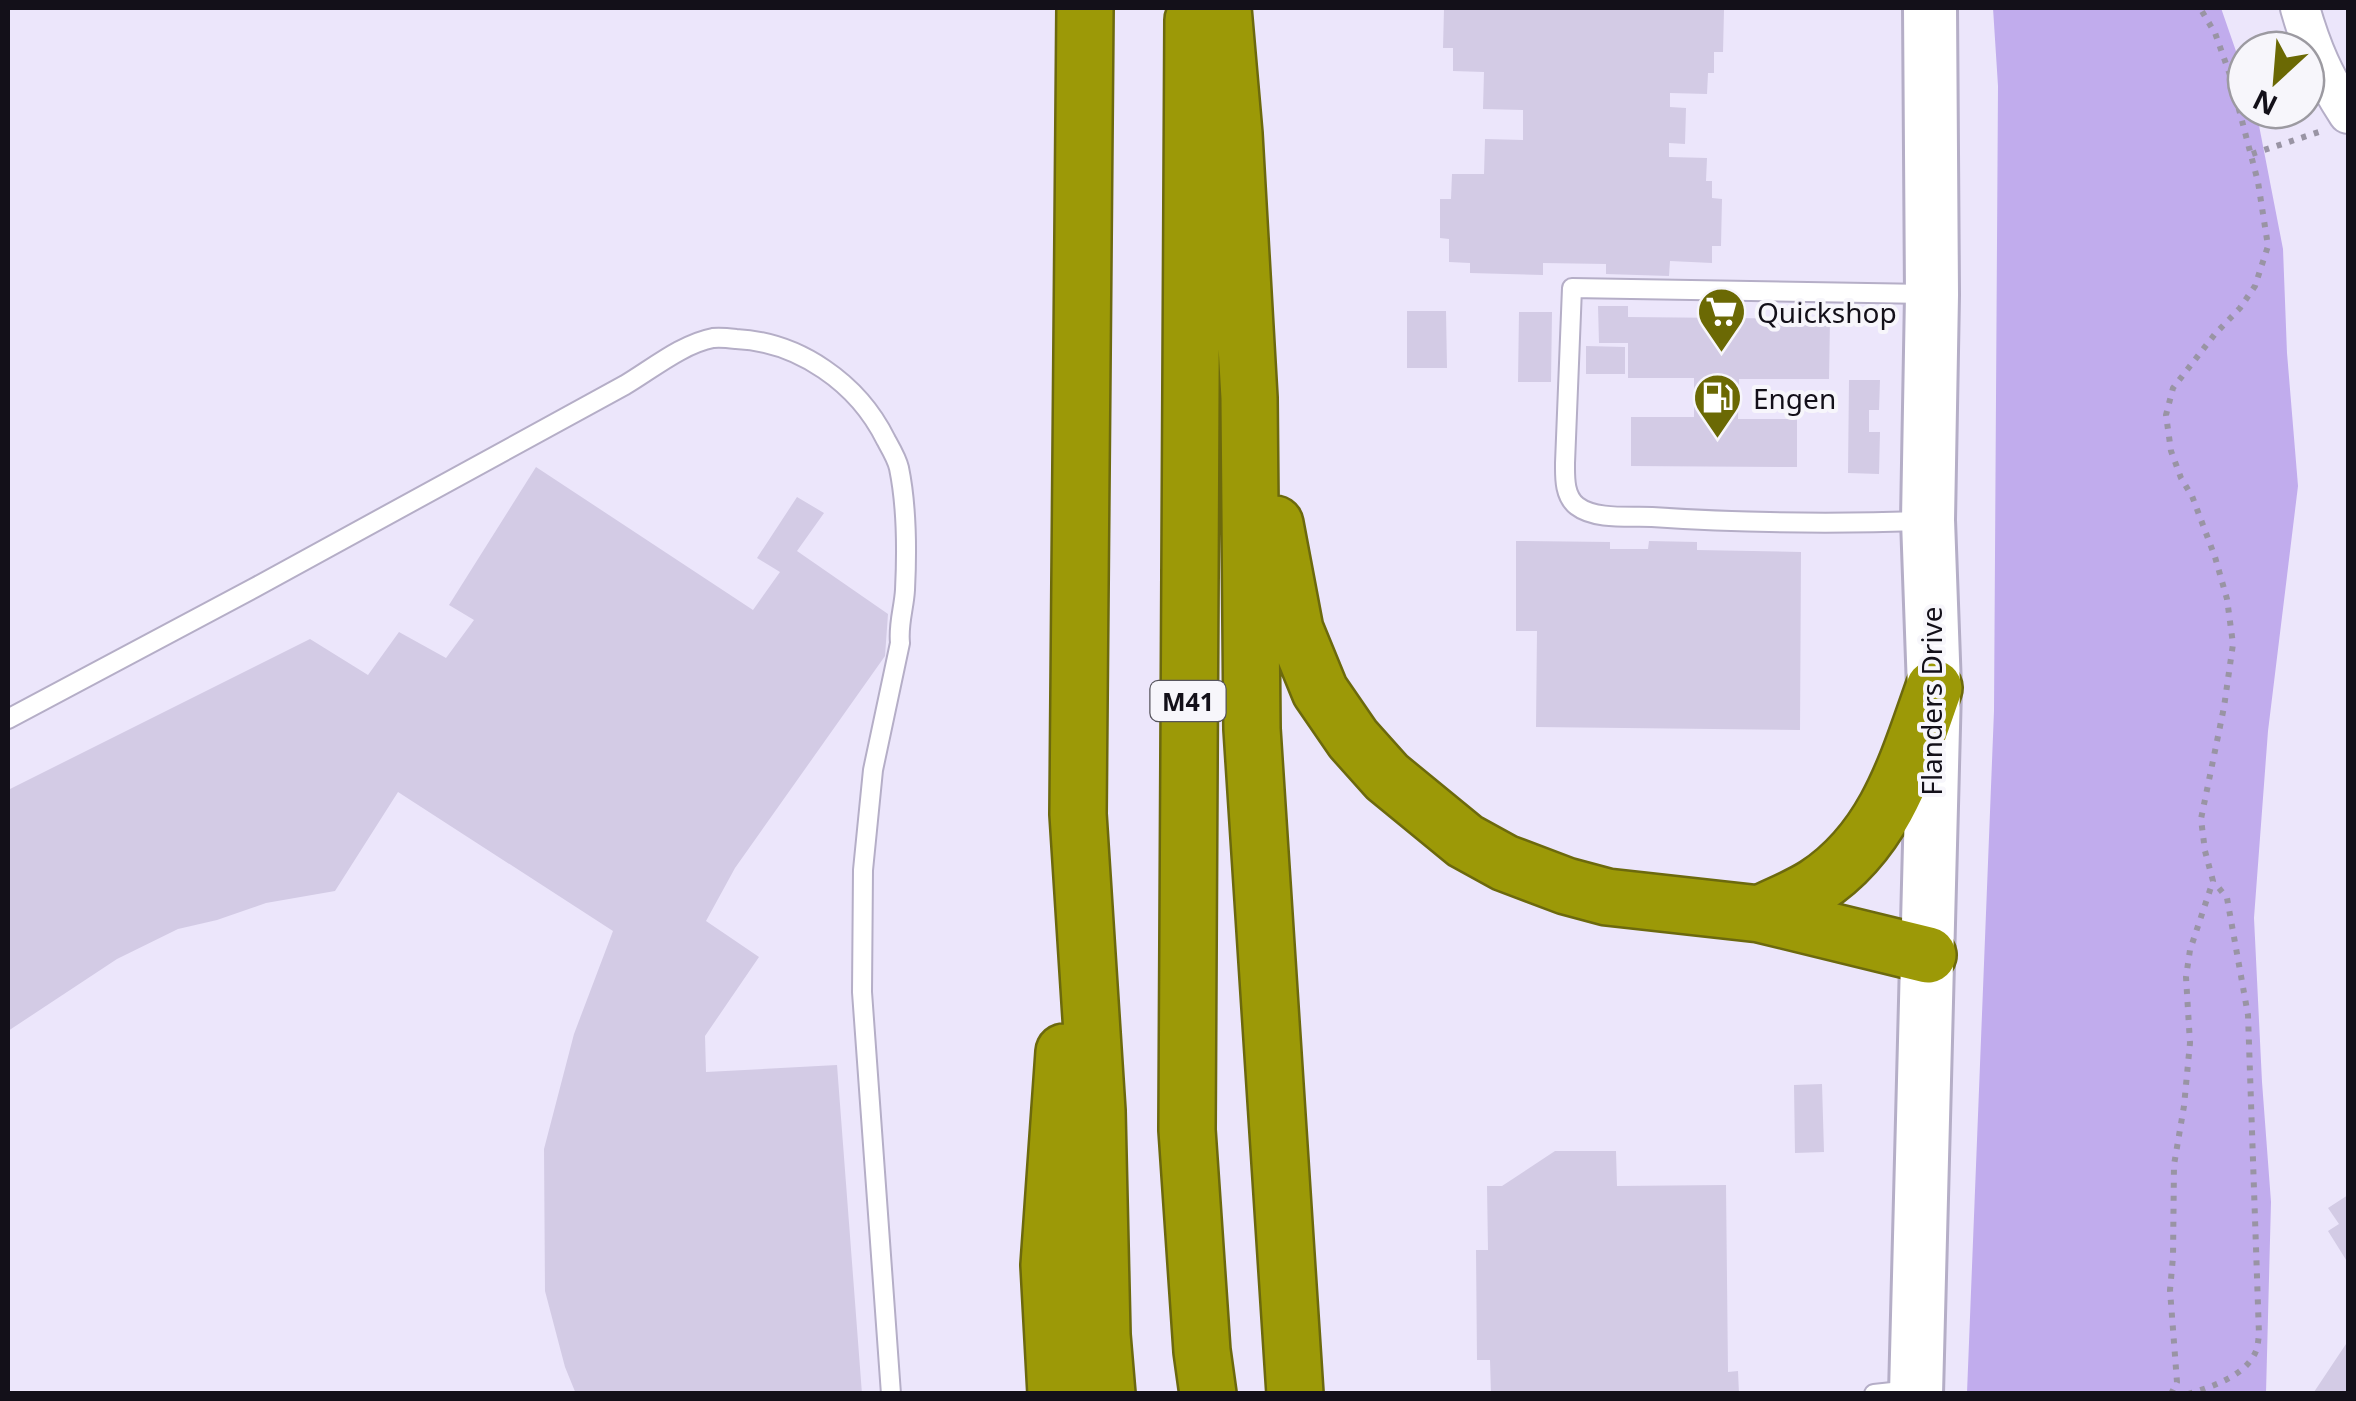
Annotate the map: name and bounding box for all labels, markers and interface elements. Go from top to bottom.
north arrow [2226,30,2326,130]
text: N [2246,81,2283,125]
supermarket icon: Quickshop [1696,286,1748,354]
place label: Quickshop [1757,293,1897,331]
fuel station icon: Engen [1692,372,1744,440]
place label: Engen [1753,379,1836,417]
street label: Flanders Drive [1912,606,1950,796]
road number: M41 [1150,681,1226,721]

